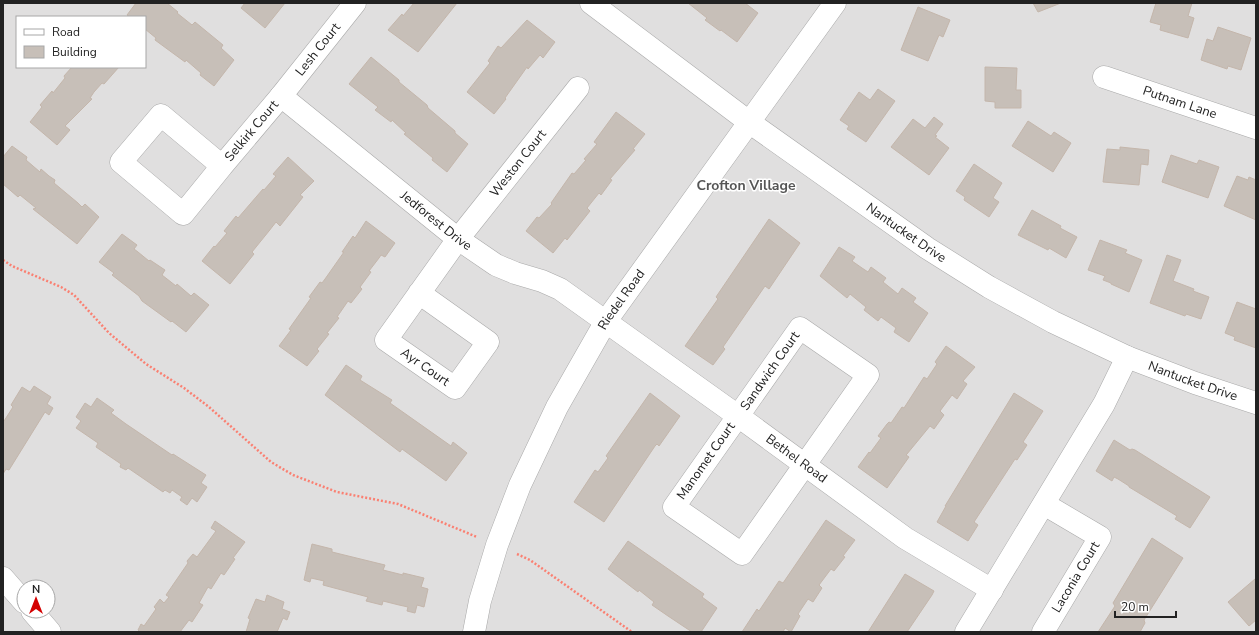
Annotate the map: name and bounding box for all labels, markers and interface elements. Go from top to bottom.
legend [16,16,146,68]
street label: Lesh Court [291,19,345,80]
text: Road [52,24,80,40]
text: Building [52,44,97,60]
street label: Putnam Lane [1140,82,1219,123]
street label: Selkirk Court [221,96,283,165]
street label: Weston Court [486,125,551,201]
district label: Crofton Village [696,176,796,195]
street label: Jedforest Drive [396,186,475,255]
street label: Nantucket Drive [862,199,950,267]
street label: Riedel Road [594,266,649,333]
street label: Sandwich Court [736,327,804,414]
street label: Ayr Court [397,344,454,391]
street label: Nantucket Drive [1145,357,1240,405]
street label: Manomet Court [673,418,740,503]
street label: Bethel Road [762,430,831,487]
street label: Laconia Court [1048,538,1104,616]
north arrow [16,579,56,619]
text: N [32,582,40,597]
scale bar [1115,593,1176,619]
text: 20 m [1121,599,1149,615]

